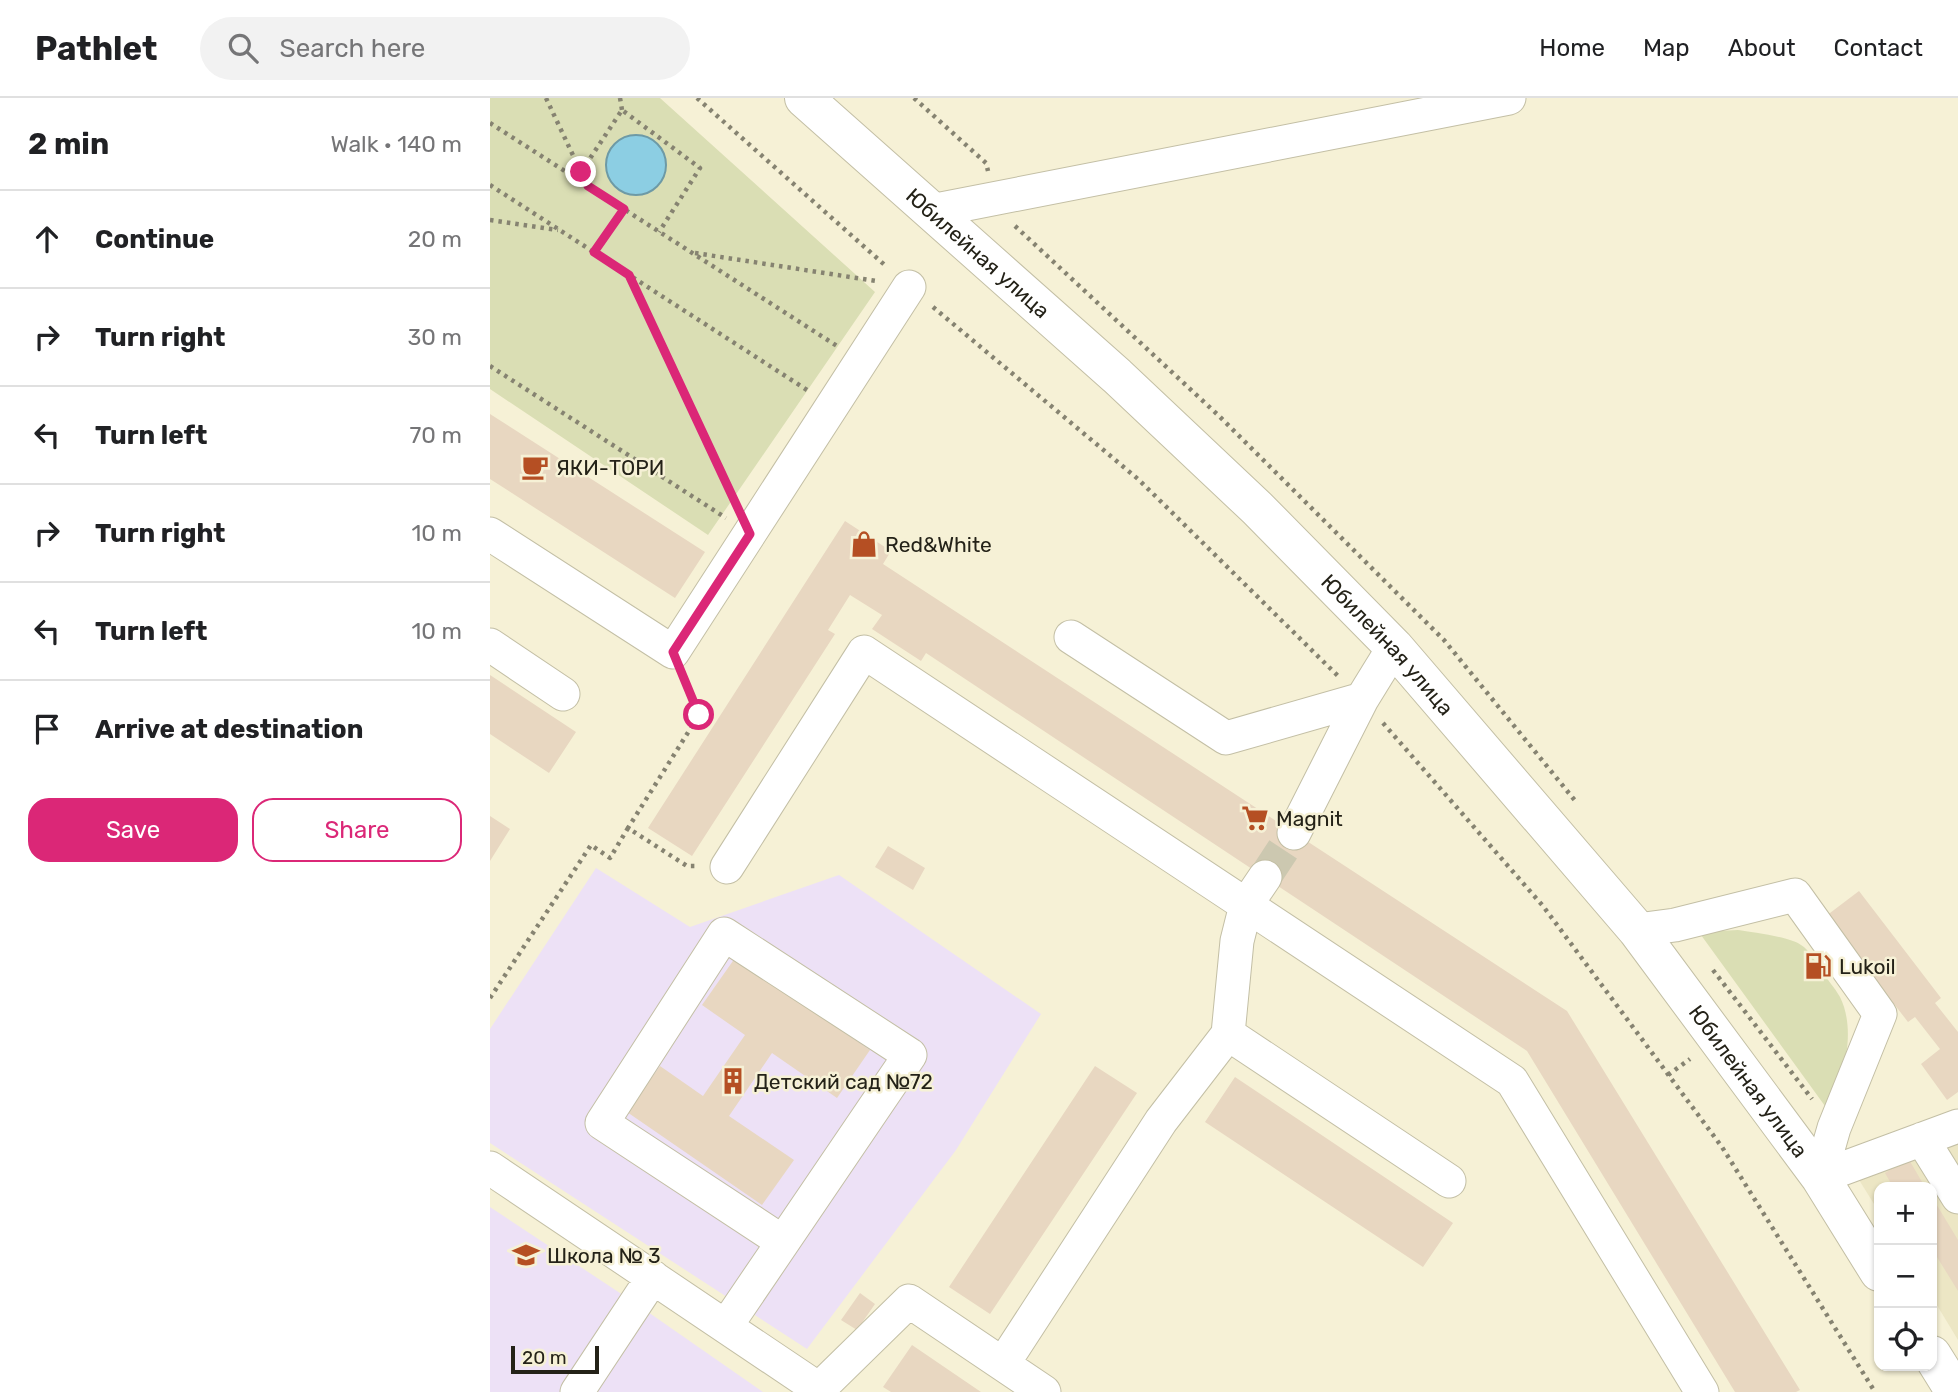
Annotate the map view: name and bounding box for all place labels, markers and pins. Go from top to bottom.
cafe icon: ЯКИ-ТОРИ [520,452,550,482]
place label: ЯКИ-ТОРИ [556,455,664,480]
shop icon: Red&White [849,529,879,559]
place label: Red&White [885,532,992,557]
supermarket icon: Magnit [1240,803,1270,833]
place label: Magnit [1276,806,1343,831]
fuel station icon: Lukoil [1803,951,1833,981]
place label: Lukoil [1839,954,1896,979]
building icon: Детский сад №72 [718,1066,748,1096]
place label: Детский сад №72 [754,1069,933,1094]
school or university icon: Школа № 3 [511,1240,541,1270]
place label: Школа № 3 [547,1243,661,1268]

